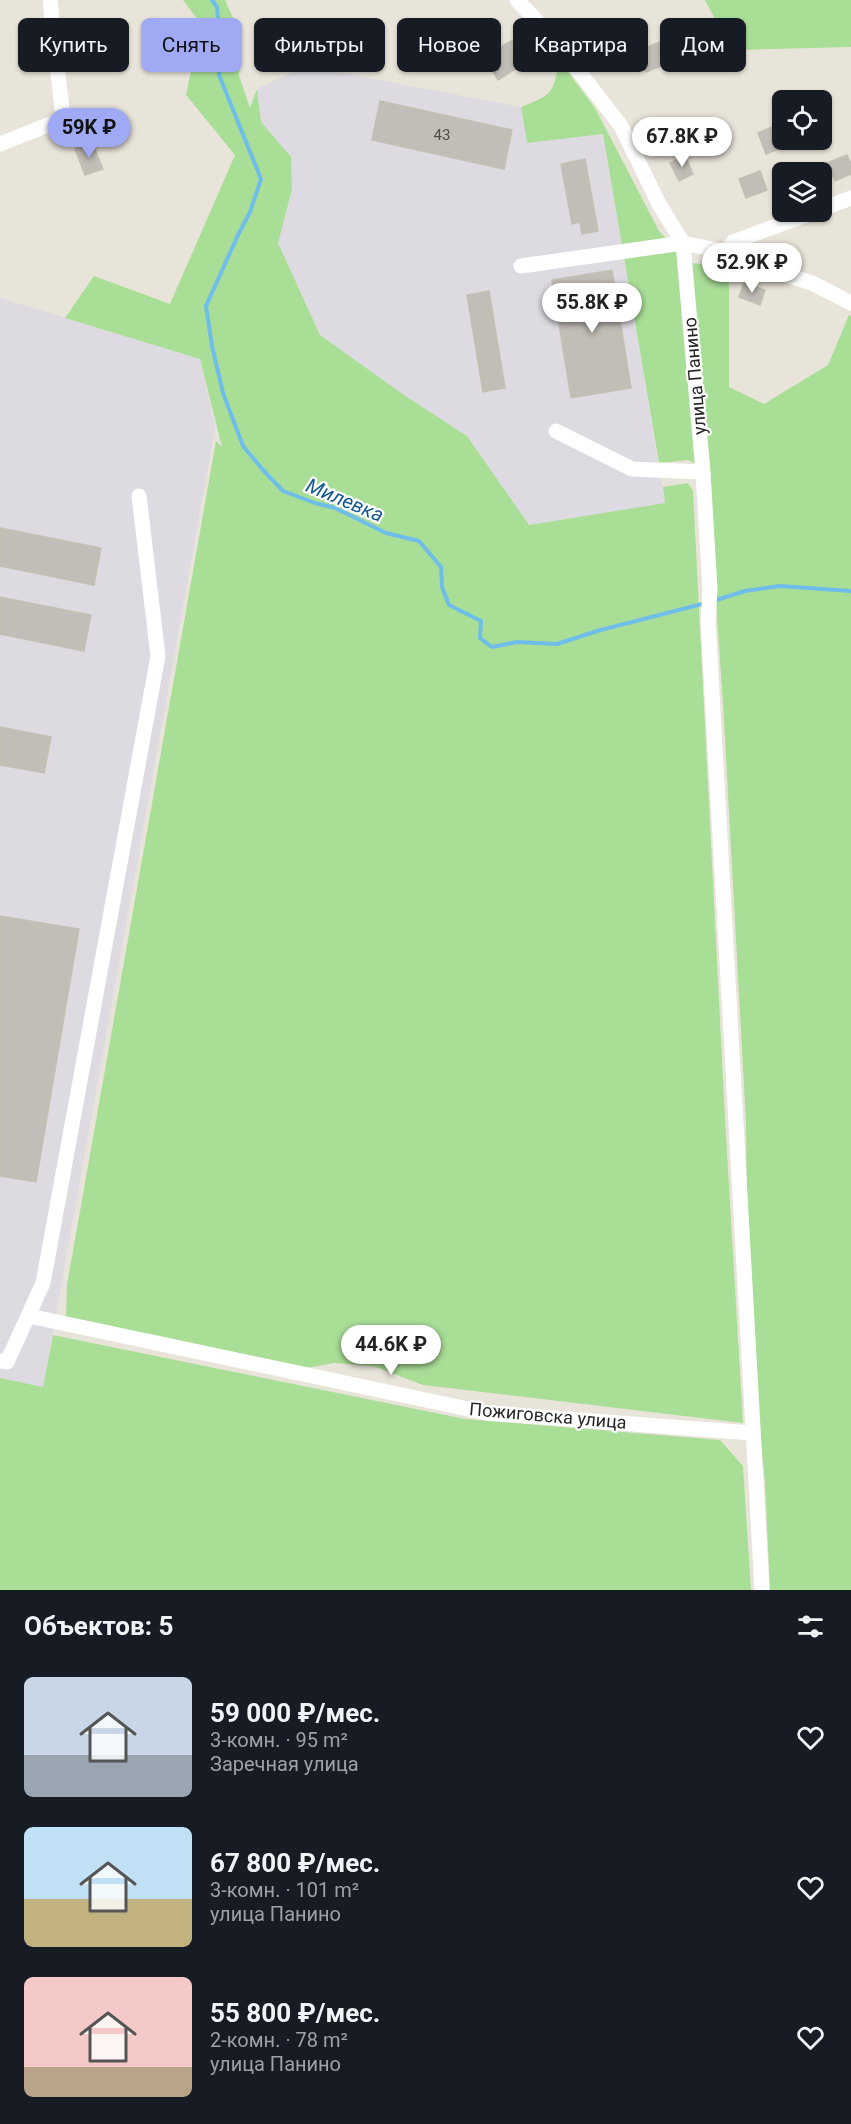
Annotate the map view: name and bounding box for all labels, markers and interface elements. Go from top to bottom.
chip: Купить [18,18,129,72]
chip: Снять [141,18,242,72]
chip: Фильтры [254,18,385,72]
chip: Новое [397,18,501,72]
chip: Квартира [513,18,648,72]
chip: Дом [660,18,746,72]
map controls [772,90,832,222]
button: locate [772,90,832,150]
pin: 59K ₽ [47,108,131,159]
text: 59K ₽ [62,115,116,139]
pin: 67.8K ₽ [627,117,737,168]
text: 67.8K ₽ [646,124,718,148]
house number: 43 [434,126,450,144]
button: layers [772,162,832,222]
pin: 52.9K ₽ [697,243,807,294]
text: 52.9K ₽ [716,250,788,274]
pin: 55.8K ₽ [537,283,647,334]
text: 55.8K ₽ [556,290,628,314]
street label: улица Панино [679,316,710,436]
water label: Милевка [303,473,387,527]
pin: 44.6K ₽ [336,1325,446,1376]
text: 44.6K ₽ [355,1332,427,1356]
street label: Пожиговска улица [468,1398,628,1433]
icon: filters [794,1610,827,1643]
text: Объектов: 5 [24,1611,173,1641]
text: 59 000 ₽/мес. [210,1698,380,1728]
icon: home [72,1701,144,1773]
icon: heart [794,1721,827,1754]
text: 3-комн. · 95 m² [210,1728,348,1752]
text: Заречная улица [210,1752,359,1776]
text: 67 800 ₽/мес. [210,1848,380,1878]
icon: home [72,1851,144,1923]
icon: heart [794,1871,827,1904]
text: 3-комн. · 101 m² [210,1878,359,1902]
text: улица Панино [210,1902,341,1926]
text: 55 800 ₽/мес. [210,1998,380,2028]
icon: home [72,2001,144,2073]
icon: heart [794,2021,827,2054]
text: 2-комн. · 78 m² [210,2028,348,2052]
text: улица Панино [210,2052,341,2076]

